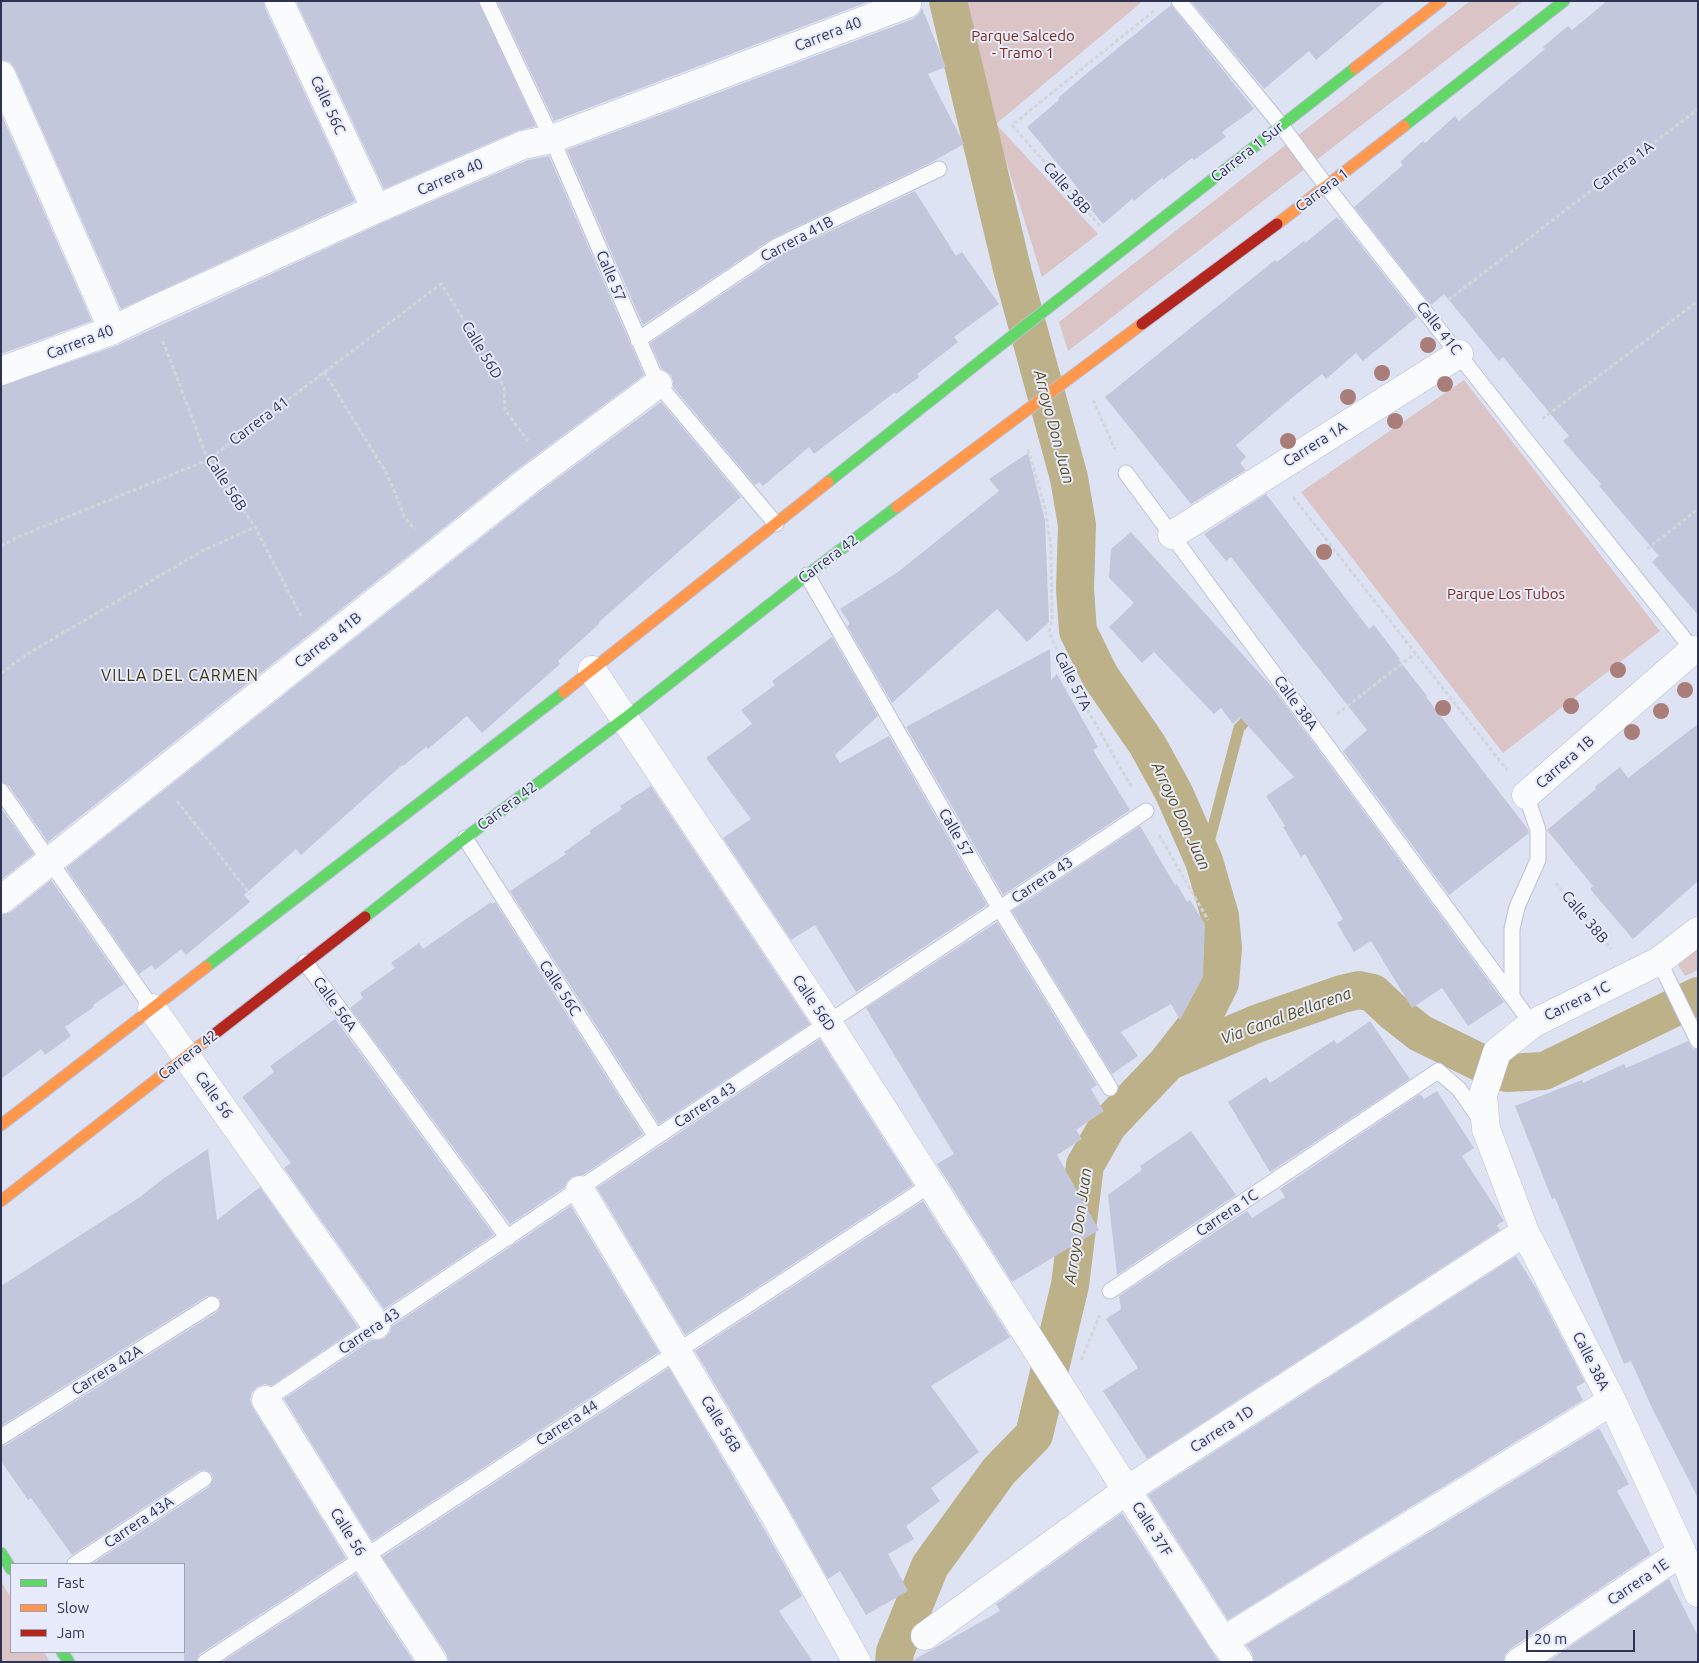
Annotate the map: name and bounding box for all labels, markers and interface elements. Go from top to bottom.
street label: Carrera 40 [792,13,864,55]
park label: Parque Salcedo - Tramo 1 [971,27,1075,62]
street label: Calle 56C [307,73,349,137]
street label: Carrera 1 Sur [1207,118,1287,186]
street label: Carrera 1A [1589,137,1657,195]
street label: Carrera 40 [414,154,486,200]
street label: Calle 38B [1040,158,1094,218]
street label: Carrera 1 [1292,164,1352,216]
street label: Carrera 41B [758,212,836,266]
street label: Calle 57 [592,248,630,304]
street label: Calle 41C [1413,298,1465,358]
street label: Calle 56D [458,318,506,382]
street label: Carrera 40 [44,321,116,363]
water label: Arroyo Don Juan [1030,368,1078,486]
street label: Carrera 41 [226,393,292,449]
street label: Carrera 1A [1280,417,1350,471]
street label: Calle 56B [201,452,251,514]
street label: Carrera 42 [795,531,861,587]
park label: Parque Los Tubos [1447,585,1565,603]
street label: Carrera 41B [291,608,365,672]
street label: Calle 57A [1051,649,1095,713]
district label: VILLA DEL CARMEN [99,666,261,686]
street label: Calle 38A [1270,672,1322,734]
street label: Carrera 1B [1532,732,1598,792]
water label: Arroyo Don Juan [1148,759,1214,873]
street label: Carrera 42 [474,778,540,834]
street label: Calle 57 [935,805,977,861]
street label: Carrera 43 [1008,853,1076,907]
street label: Calle 38B [1558,887,1612,947]
street label: Calle 56C [535,957,585,1019]
street label: Calle 56D [789,971,839,1035]
street label: Calle 56A [309,973,361,1035]
street label: Carrera 1C [1541,977,1613,1025]
water label: Via Canal Bellarena [1218,983,1354,1049]
street label: Carrera 42 [155,1026,221,1084]
street label: Calle 56 [191,1068,237,1122]
street label: Carrera 43 [671,1078,739,1132]
water label: Arroyo Don Juan [1060,1167,1096,1285]
street label: Carrera 1C [1193,1186,1261,1240]
street label: Carrera 43 [335,1304,403,1358]
street label: Calle 38A [1569,1329,1613,1393]
street label: Carrera 42A [68,1341,146,1399]
street label: Calle 56B [697,1392,745,1456]
street label: Carrera 44 [533,1396,601,1450]
street label: Carrera 1D [1187,1402,1257,1456]
street label: Carrera 43A [101,1492,177,1552]
street label: Calle 37F [1128,1498,1176,1560]
street label: Calle 56 [326,1505,370,1559]
street label: Carrera 1E [1604,1555,1672,1609]
legend [10,1563,185,1653]
text: Fast [57,1574,84,1591]
text: Slow [57,1599,89,1616]
scale bar [1529,1620,1638,1652]
text: Jam [57,1624,85,1641]
text: 20 m [1534,1630,1567,1647]

